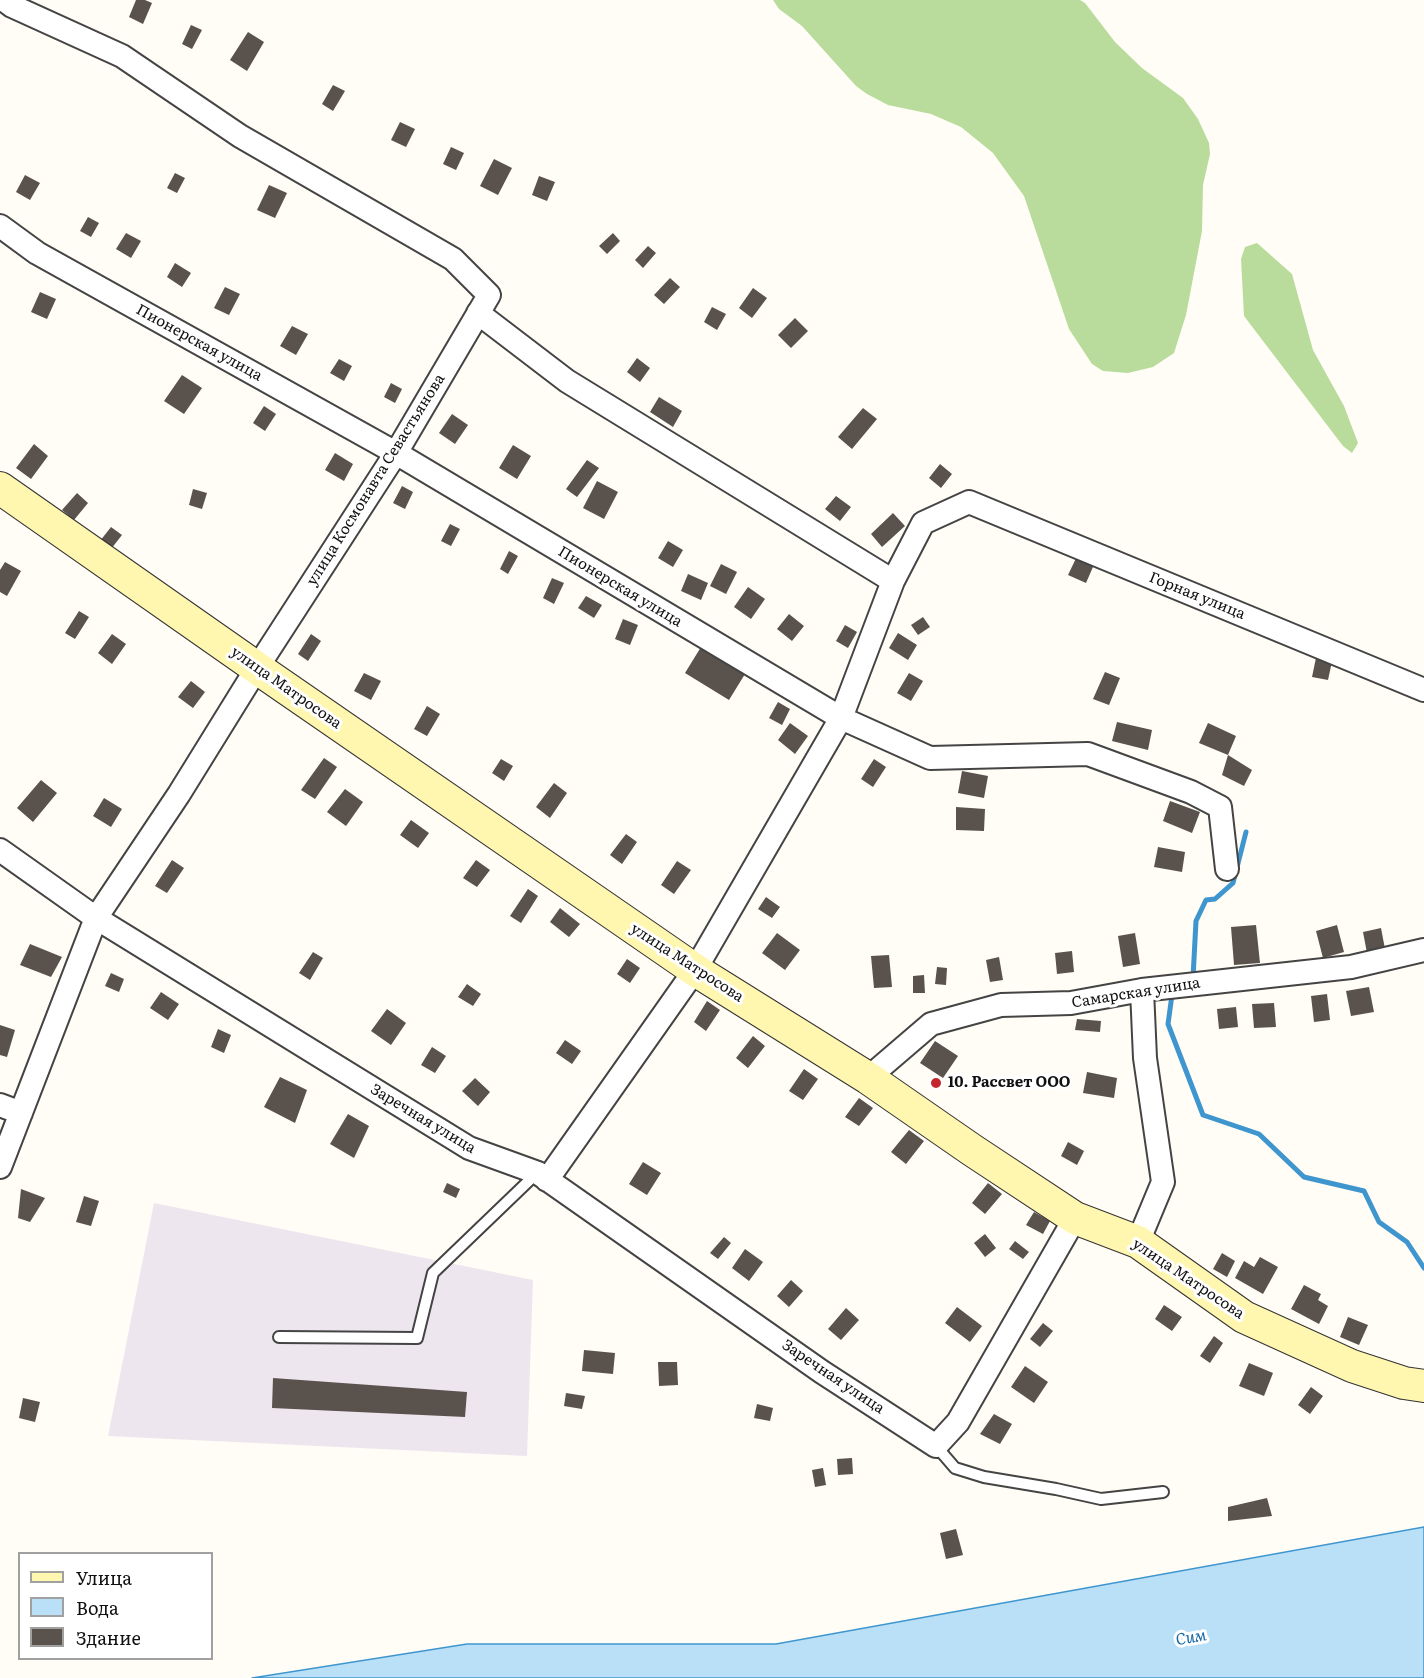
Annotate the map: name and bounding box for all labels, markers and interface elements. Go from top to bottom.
street label: Пионерская улица [133,301,265,385]
street label: улица Космонавта Севастьянова [303,371,449,589]
street label: Пионерская улица [555,543,685,631]
street label: Горная улица [1146,568,1248,624]
street label: улица Матросова [227,643,345,733]
street label: улица Матросова [627,920,747,1006]
street label: Самарская улица [1070,974,1202,1012]
place label: 10. Рассвет ООО [948,1074,1070,1092]
marker: 10. Рассвет ООО [929,1076,943,1090]
street label: Заречная улица [367,1080,479,1158]
street label: улица Матросова [1129,1235,1247,1323]
street label: Заречная улица [778,1336,888,1418]
legend [18,1552,213,1660]
text: Улица [76,1564,132,1591]
text: Вода [76,1594,119,1621]
text: Здание [76,1624,141,1651]
water label: Сим [1174,1626,1208,1650]

